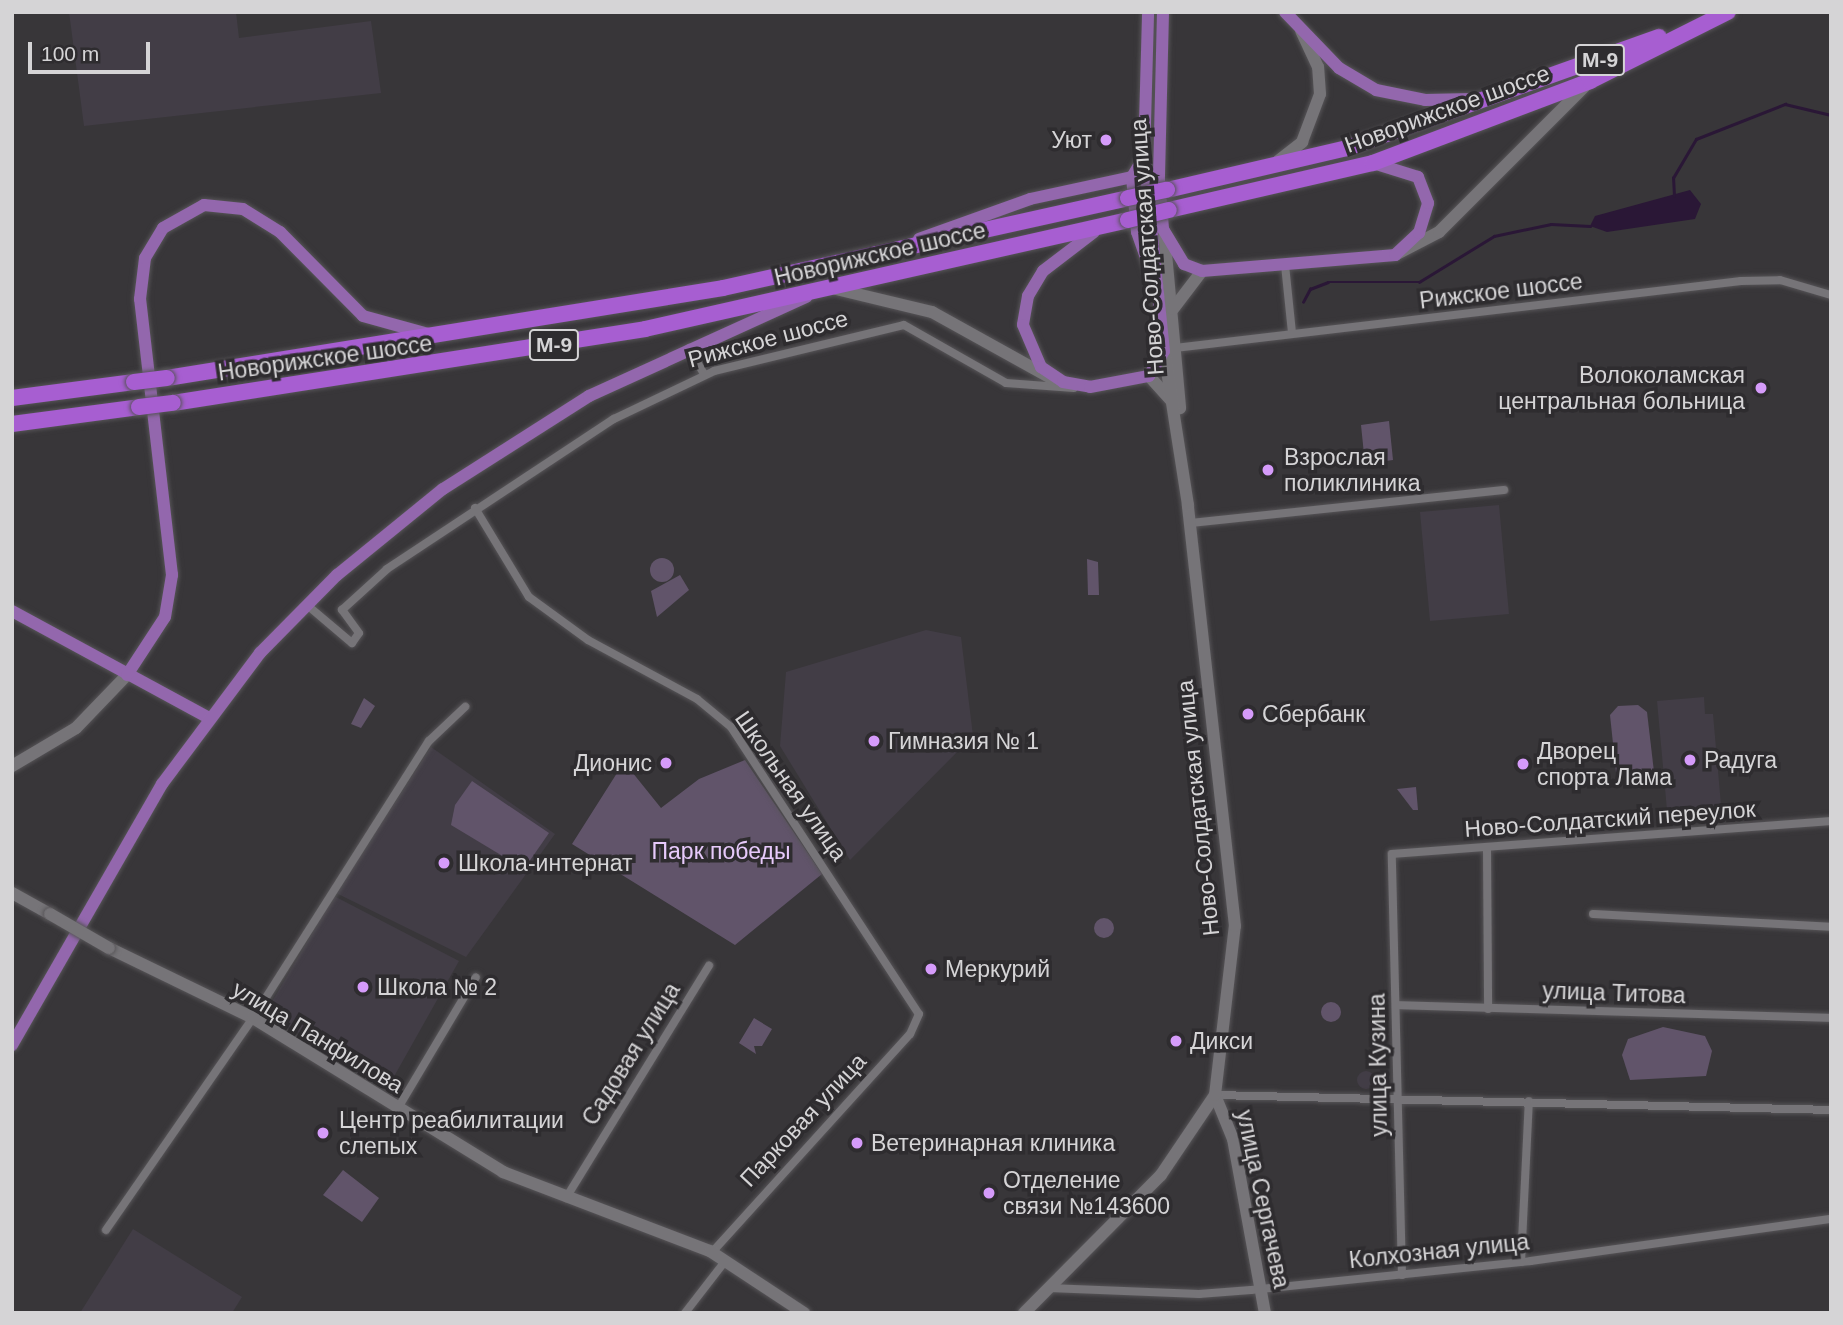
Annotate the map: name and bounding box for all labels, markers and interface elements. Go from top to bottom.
scale bar [32,28,154,72]
text: 100 m [41,42,99,65]
road number: М-9 [1574,42,1626,78]
street label: Новорижское шоссе [1341,59,1553,159]
street label: Ново-Солдатская улица [1124,118,1170,376]
place label: Уют [1051,126,1092,154]
marker: Уют [1098,132,1114,148]
street label: Новорижское шоссе [772,216,988,292]
street label: Рижское шоссе [1418,267,1584,315]
street label: Рижское шоссе [685,304,851,374]
road number: М-9 [528,328,580,362]
street label: Новорижское шоссе [216,329,434,387]
place label: Волоколамская центральная больница [1498,361,1745,415]
marker: Волоколамская центральная больница [1751,378,1771,398]
place label: Взрослая поликлиника [1284,443,1421,497]
marker: Взрослая поликлиника [1258,460,1278,480]
street label: Ново-Солдатская улица [1171,679,1225,937]
place label: Сбербанк [1262,700,1365,728]
street label: Школьная улица [729,706,853,866]
marker: Сбербанк [1240,706,1256,722]
place label: Гимназия № 1 [888,727,1039,755]
marker: Гимназия № 1 [866,733,882,749]
place label: Дворец спорта Лама [1537,737,1672,791]
place label: Радуга [1704,746,1777,774]
place label: Дионис [574,749,652,777]
marker: Радуга [1682,752,1698,768]
marker: Дионис [658,755,674,771]
marker: Дворец спорта Лама [1515,756,1531,772]
street label: Ново-Солдатский переулок [1463,795,1757,843]
park label: Парк победы [652,837,790,865]
place label: Школа-интернат [458,849,632,877]
marker: Школа-интернат [436,855,452,871]
place label: Меркурий [945,955,1050,983]
marker: Меркурий [923,961,939,977]
place label: Школа № 2 [377,973,497,1001]
street label: улица Панфилова [227,975,409,1099]
street label: улица Титова [1542,977,1686,1009]
street label: Садовая улица [576,978,686,1130]
marker: Школа № 2 [355,979,371,995]
street label: улица Кузина [1363,993,1393,1137]
place label: Дикси [1190,1027,1253,1055]
marker: Дикси [1168,1033,1184,1049]
street label: Парковая улица [734,1048,872,1192]
place label: Центр реабилитации слепых [339,1106,564,1160]
street label: улица Сергачева [1231,1107,1295,1291]
marker: Центр реабилитации слепых [313,1123,333,1143]
place label: Ветеринарная клиника [871,1129,1115,1157]
marker: Ветеринарная клиника [849,1135,865,1151]
place label: Отделение связи №143600 [1003,1166,1170,1220]
marker: Отделение связи №143600 [981,1185,997,1201]
street label: Колхозная улица [1348,1228,1530,1274]

